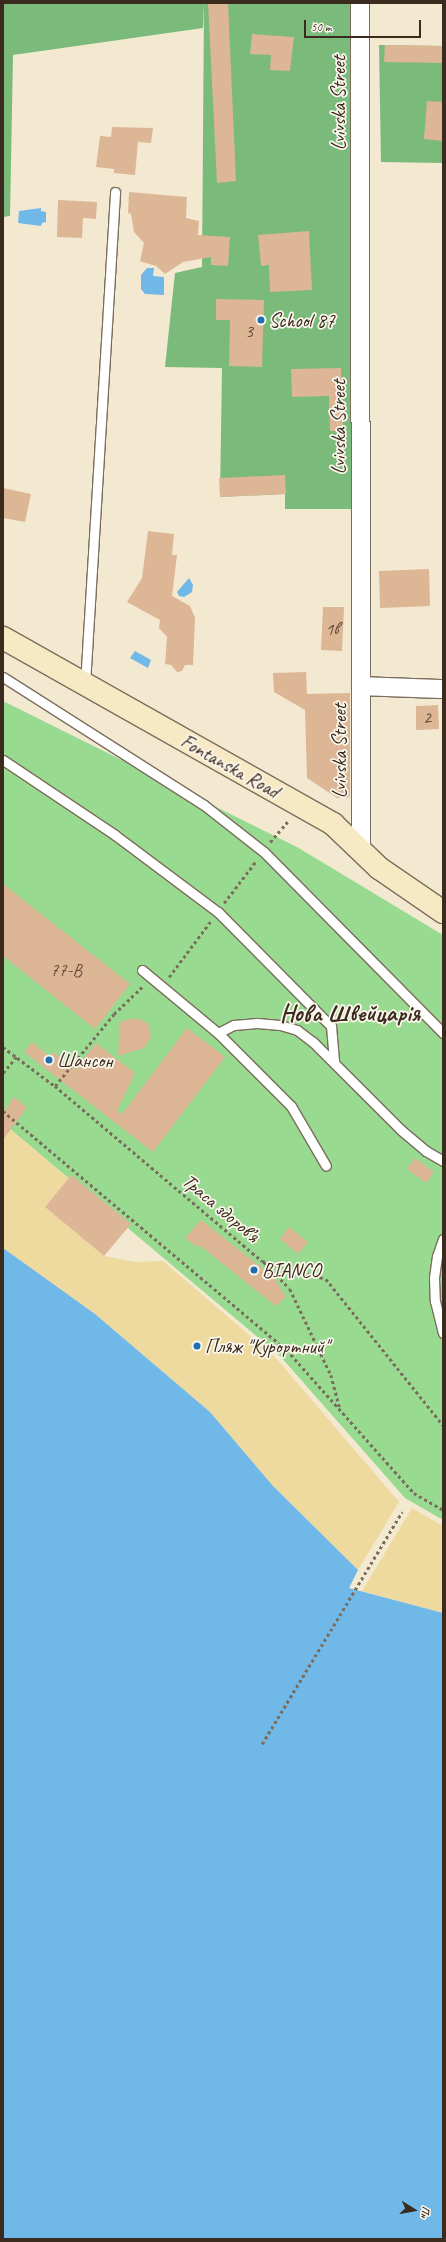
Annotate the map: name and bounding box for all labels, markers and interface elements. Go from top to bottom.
scale bar [306,12,423,38]
text: 50 m [311,19,331,35]
street label: Lvivska Street [326,55,350,151]
place label: School 87 [269,308,335,332]
marker: School 87 [256,315,266,325]
house number: 3 [245,320,253,342]
street label: Lvivska Street [326,379,350,475]
house number: 1в [325,618,339,640]
street label: Lvivska Street [327,703,351,799]
house number: 2 [423,706,431,728]
street label: Fontanska Road [177,729,283,803]
house number: 77-В [50,959,82,981]
district label: Нова Швейцарія [281,1000,419,1028]
place label: Шансон [57,1048,112,1072]
marker: Шансон [44,1055,54,1065]
street label: Траса здоров’я [178,1169,264,1247]
place label: BIANCO [262,1258,321,1282]
marker: BIANCO [249,1265,259,1275]
place label: Пляж "Курортний" [205,1334,329,1358]
marker: Пляж "Курортний" [192,1341,202,1351]
north arrow [394,2190,434,2230]
text: Пн [418,2205,434,2219]

